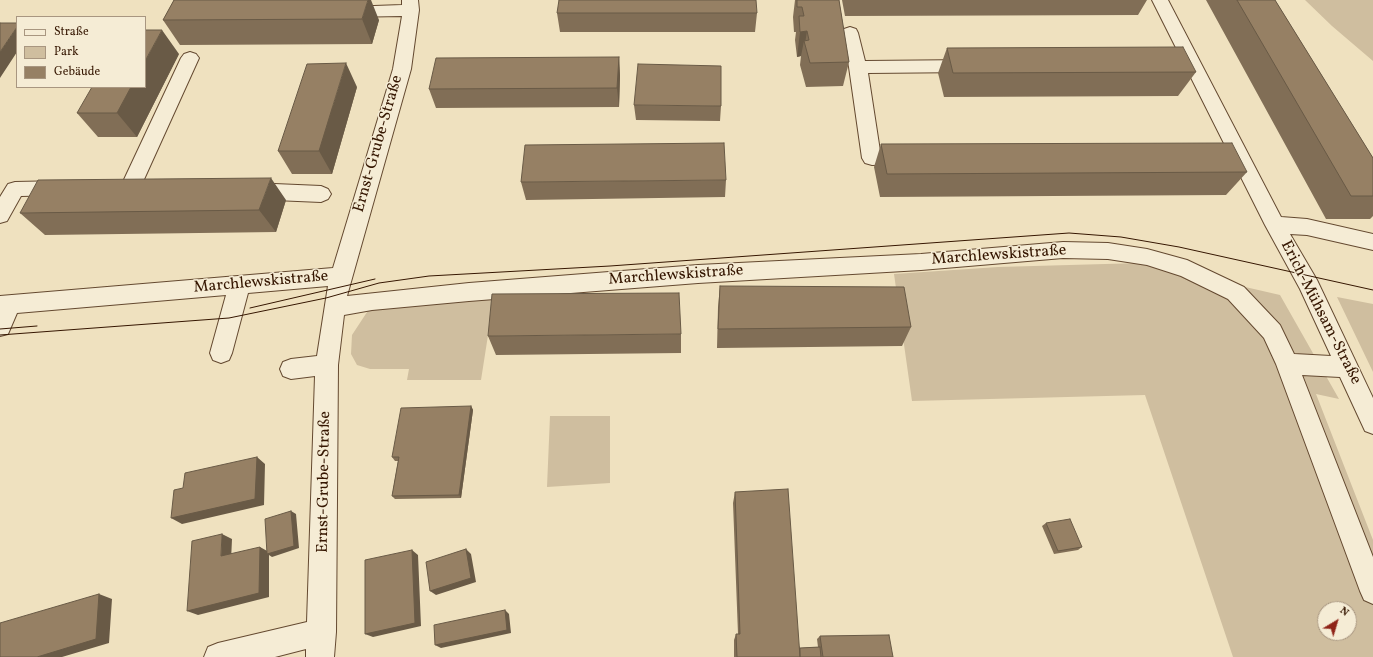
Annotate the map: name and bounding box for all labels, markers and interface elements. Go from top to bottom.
legend [16,16,146,88]
text: Straße [54,24,89,40]
text: Park [54,44,79,60]
text: Gebäude [54,64,100,80]
street label: Ernst-Grube-Straße [350,73,408,215]
street label: Erich-Mühsam-Straße [1275,238,1365,388]
street label: Marchlewskistraße [931,242,1067,270]
street label: Marchlewskistraße [608,262,744,290]
street label: Marchlewskistraße [193,268,329,298]
street label: Ernst-Grube-Straße [314,411,336,553]
north arrow [1317,601,1357,641]
text: N [1336,604,1352,620]

